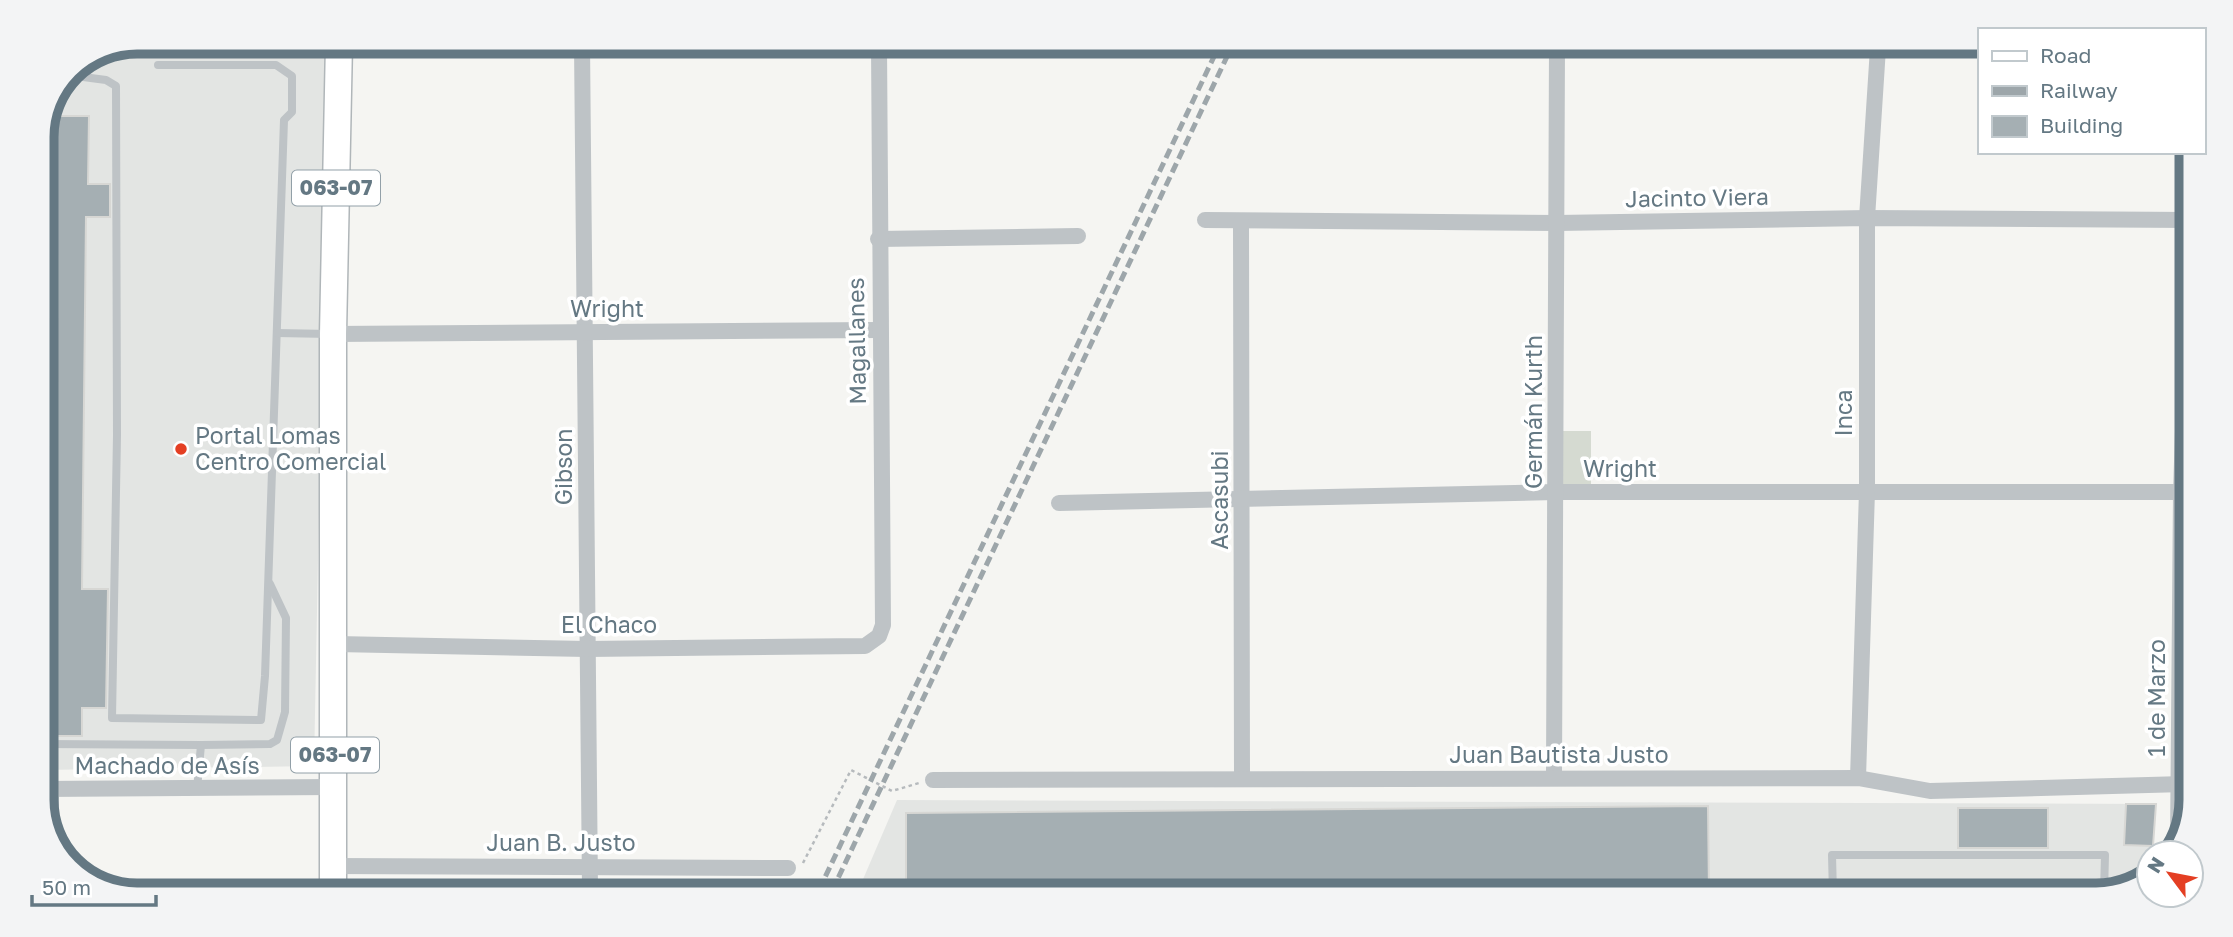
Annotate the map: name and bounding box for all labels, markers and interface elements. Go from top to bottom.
legend [1978,28,2205,154]
text: Road [2040,42,2091,68]
text: Railway [2040,77,2118,103]
text: Building [2040,112,2123,138]
road number: 063-07 [292,170,380,206]
street label: Jacinto Viera [1625,182,1769,212]
street label: Magallanes [841,277,871,405]
street label: Wright [570,294,644,322]
street label: Germán Kurth [1519,335,1547,489]
street label: Inca [1829,390,1857,436]
place label: Portal Lomas Centro Comercial [195,421,386,475]
street label: Gibson [549,429,577,505]
marker: Portal Lomas Centro Comercial [173,441,189,457]
street label: Ascasubi [1205,450,1233,550]
street label: Wright [1583,454,1657,482]
street label: El Chaco [561,610,657,638]
street label: 1 de Marzo [2142,639,2170,757]
road number: 063-07 [291,738,379,772]
street label: Juan Bautista Justo [1449,740,1669,768]
street label: Machado de Asís [74,751,260,779]
street label: Juan B. Justo [486,828,636,856]
north arrow [2135,839,2205,909]
text: N [2142,853,2169,877]
scale bar [32,864,156,908]
text: 50 m [42,874,91,900]

